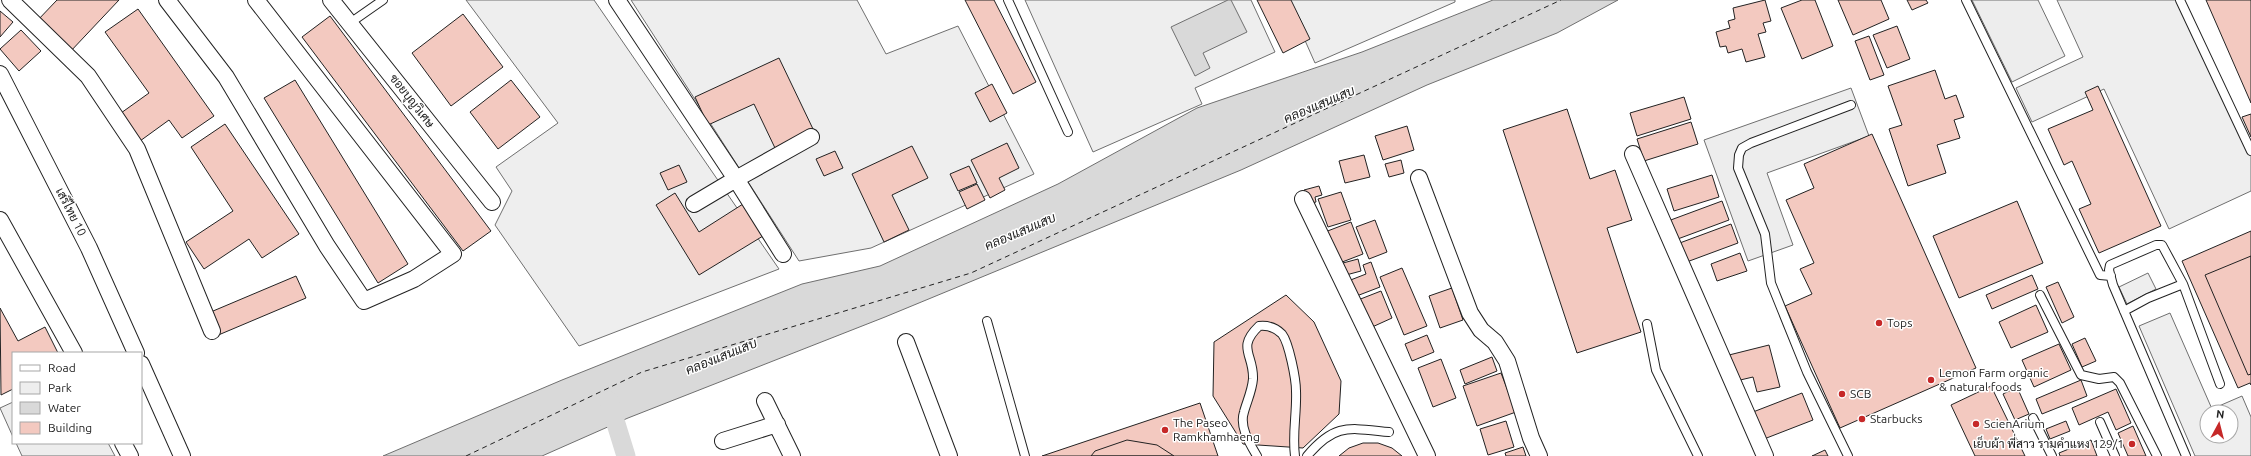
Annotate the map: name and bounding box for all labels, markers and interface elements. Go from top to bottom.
street label: ซอยบุญวิเศษ [385,71,438,133]
water label: คลองแสนแสบ [1281,83,1357,125]
street label: เสรีไทย 10 [54,185,90,238]
water label: คลองแสนแสบ [982,210,1058,252]
place label: Tops [1887,316,1912,329]
marker: Tops [1874,318,1884,328]
water label: คลองแสนแสบ [683,335,759,377]
legend [12,352,142,444]
text: Road [48,361,76,374]
place label: Lemon Farm organic & natural foods [1939,366,2049,393]
marker: Lemon Farm organic & natural foods [1926,375,1936,385]
text: Park [48,381,72,394]
place label: SCB [1850,387,1871,400]
marker: SCB [1837,389,1847,399]
text: Water [48,401,81,414]
north arrow [2199,404,2239,444]
text: N [2215,408,2225,421]
place label: Starbucks [1870,412,1922,425]
marker: Starbucks [1857,414,1867,424]
place label: The Paseo Ramkhamhaeng [1173,416,1260,443]
place label: ScienArium [1984,417,2045,430]
marker: ScienArium [1971,419,1981,429]
text: Building [48,421,92,434]
marker: The Paseo Ramkhamhaeng [1160,425,1170,435]
place label: เย็บผ้า พี่สาว รามคำแหง 129/1 [1973,433,2124,450]
marker: เย็บผ้า พี่สาว รามคำแหง 129/1 [2127,439,2137,449]

